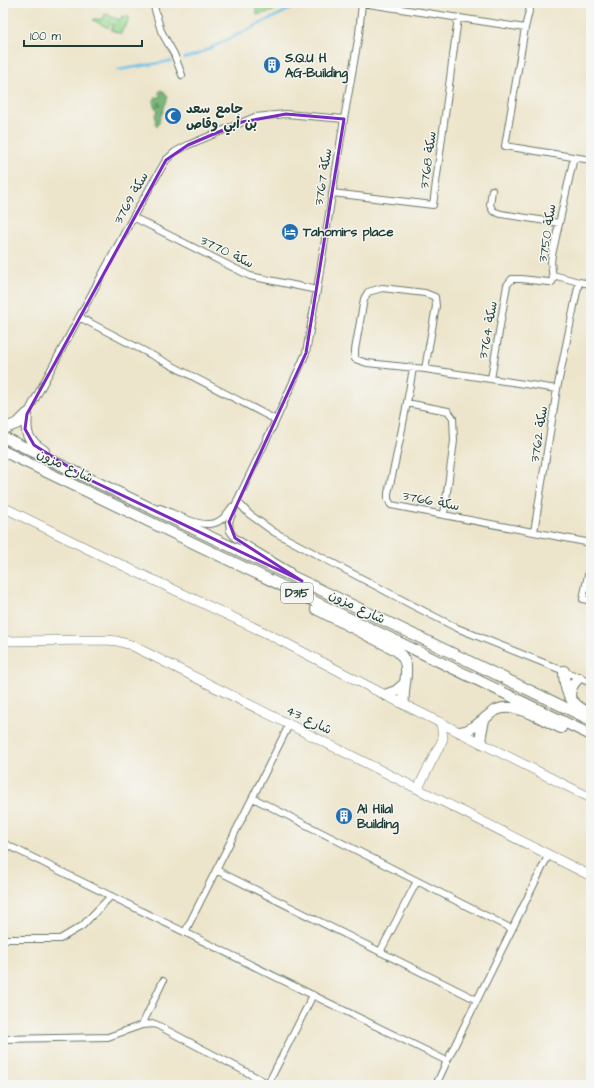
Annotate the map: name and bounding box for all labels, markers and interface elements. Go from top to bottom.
scale bar [24,22,142,48]
text: 100 m [30,28,61,45]
place label: S.Q.U H AG-Building [284,49,348,84]
building icon: S.Q.U H AG-Building [262,55,282,75]
place label: جامع سعد بن أبي وقاص [186,100,257,136]
mosque icon: جامع سعد بن أبي وقاص [163,106,183,126]
street label: سكة 3768 [415,130,441,190]
street label: سكة 3767 [310,147,336,207]
street label: سكة 3769 [109,169,153,227]
street label: سكة 3750 [534,202,560,264]
hotel icon: Tahomirs place [280,222,300,242]
place label: Tahomirs place [302,223,394,242]
street label: سكة 3770 [197,231,257,273]
street label: سكة 3764 [474,300,502,360]
street label: سكة 3762 [526,404,552,464]
street label: شارع مزون [34,445,96,487]
street label: سكة 3766 [401,487,461,515]
road number: D315 [281,583,313,603]
street label: شارع مزون [326,586,388,628]
street label: شارع 43 [283,701,335,739]
place label: Al Hilal Building [357,800,399,835]
building icon: Al Hilal Building [334,806,354,826]

